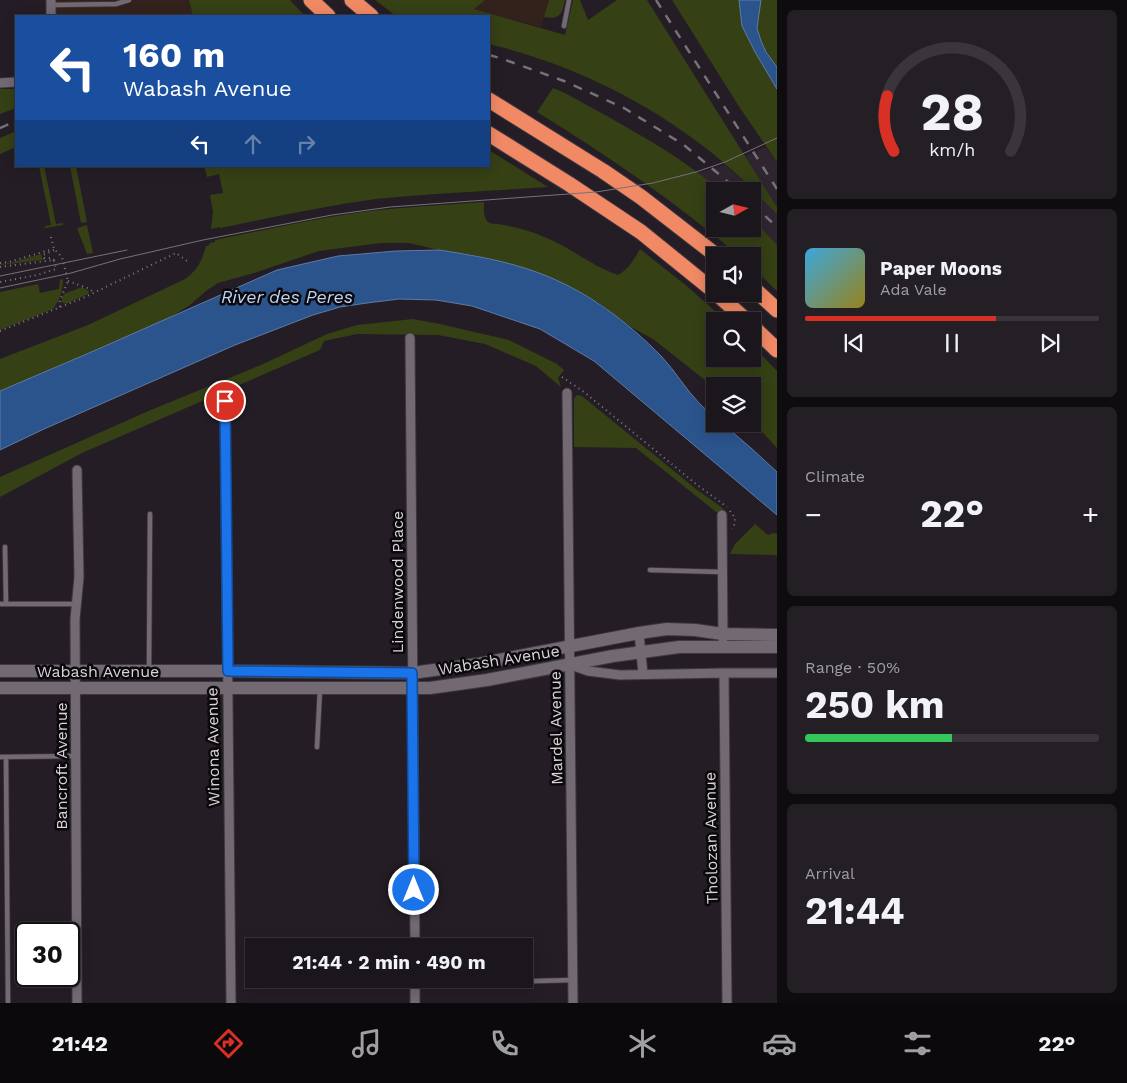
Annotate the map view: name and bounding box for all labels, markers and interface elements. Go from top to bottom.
text: 160 m [123,34,225,76]
icon: left [40,35,105,100]
text: Wabash Avenue [123,76,292,101]
text: 28 [920,82,984,143]
icon: left [186,130,214,158]
icon: ahead [239,130,267,158]
icon: right [292,130,320,158]
text: km/h [929,139,975,160]
north arrow [706,182,761,238]
map controls [706,182,761,432]
button: sound [706,247,761,302]
text: Paper Moons [880,257,1002,280]
text: Ada Vale [880,280,947,299]
water label: River des Peres [221,286,353,307]
button: search [706,312,761,367]
icon: previous [840,329,868,357]
icon: pause [938,329,966,357]
icon: next [1036,329,1064,357]
button: layers [706,377,761,432]
pin [204,380,246,422]
icon: arrive [211,387,239,415]
text: Climate [805,467,865,486]
text: 22° [920,492,984,536]
text: − [805,498,822,531]
text: + [1082,498,1099,531]
street label: Lindenwood Place [388,511,407,653]
street label: Wabash Avenue [437,641,561,679]
text: Range · 50% [805,658,900,677]
street label: Wabash Avenue [37,662,159,681]
street label: Mardel Avenue [546,671,566,785]
text: 250 km [805,683,945,727]
street label: Winona Avenue [202,687,224,807]
street label: Bancroft Avenue [52,702,71,830]
street label: Tholozan Avenue [700,772,722,904]
position arrow [387,863,439,915]
text: Arrival [805,864,855,883]
text: 21:44 [805,889,905,933]
speed limit sign: 30 [15,922,80,987]
text: 21:44 · 2 min · 490 m [292,951,486,974]
icon: directions [211,1026,246,1061]
icon: music [349,1026,384,1061]
icon: phone [487,1026,522,1061]
icon: climate [625,1026,660,1061]
icon: car [762,1026,797,1061]
icon: filters [900,1026,935,1061]
text: 21:42 [51,1031,108,1056]
text: 22° [1038,1031,1075,1056]

